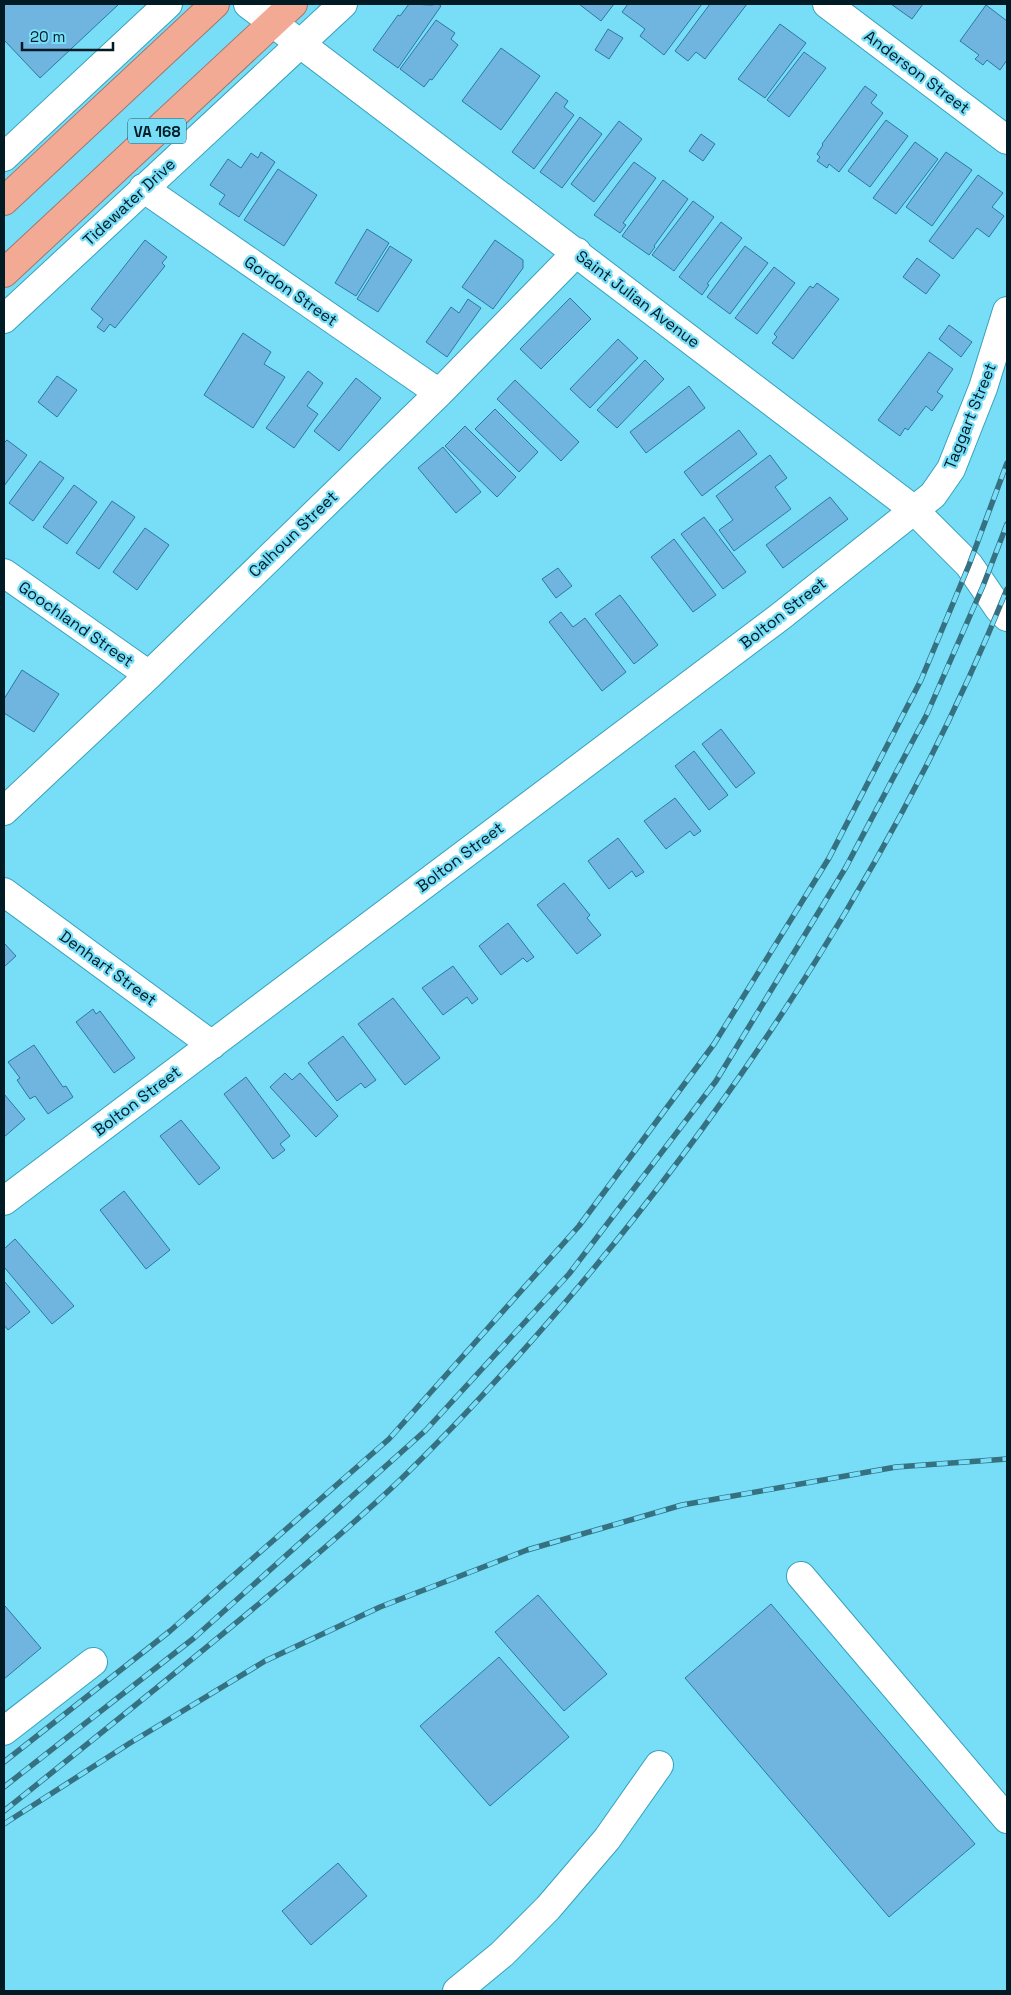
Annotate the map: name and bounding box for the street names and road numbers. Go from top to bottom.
street label: Anderson Street [860,25,974,119]
road number: VA 168 [128,118,186,144]
street label: Tidewater Drive [78,154,180,250]
street label: Saint Julian Avenue [572,245,704,353]
street label: Gordon Street [240,251,342,331]
street label: Taggart Street [939,360,1001,472]
street label: Calhoun Street [244,486,342,582]
street label: Bolton Street [735,573,831,653]
street label: Goochland Street [14,576,138,672]
street label: Bolton Street [412,817,508,897]
street label: Denhart Street [55,926,161,1010]
street label: Bolton Street [89,1061,185,1141]

